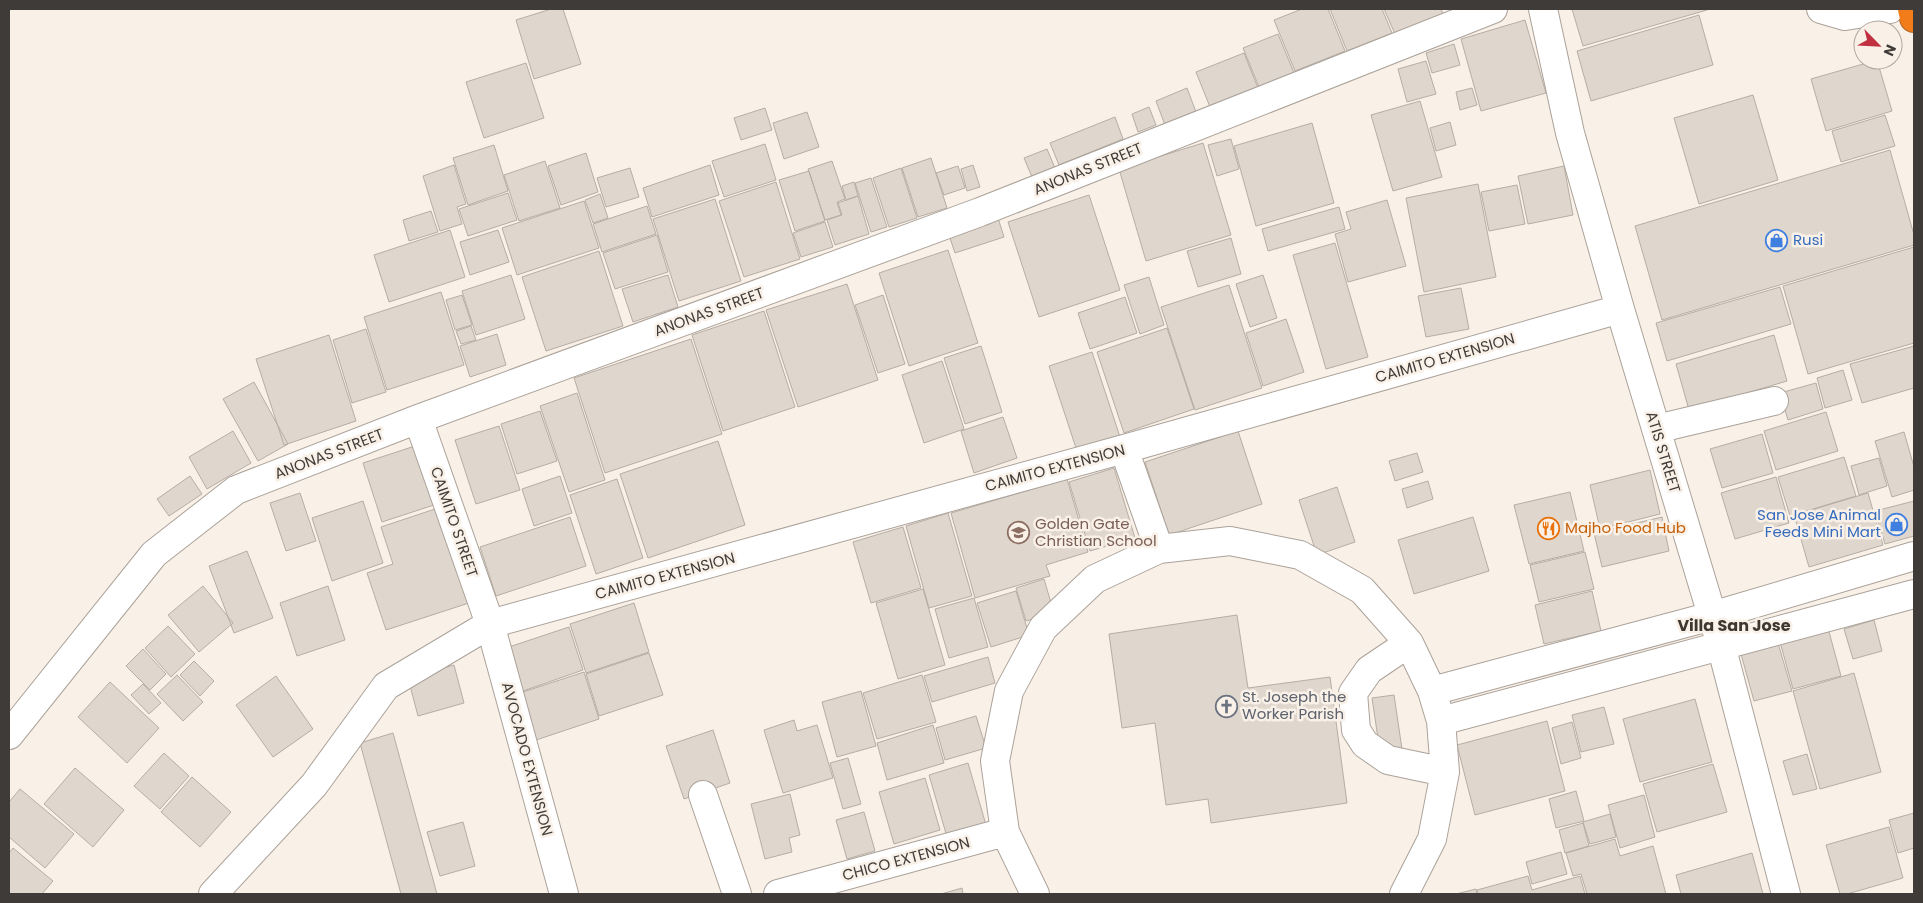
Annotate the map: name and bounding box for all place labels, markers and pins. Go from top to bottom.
shop icon: Rusi [1765,228,1789,252]
place label: Rusi [1793,229,1823,250]
place label: San Jose Animal Feeds Mini Mart [1757,504,1881,542]
shop icon: San Jose Animal Feeds Mini Mart [1885,512,1909,536]
place label: Golden Gate Christian School [1035,513,1157,551]
restaurant icon: Majho Food Hub [1537,516,1561,540]
place label: Majho Food Hub [1565,517,1686,538]
school or university icon: Golden Gate Christian School [1007,521,1031,545]
place label: St. Joseph the Worker Parish [1242,686,1346,724]
church icon: St. Joseph the Worker Parish [1214,694,1238,718]

